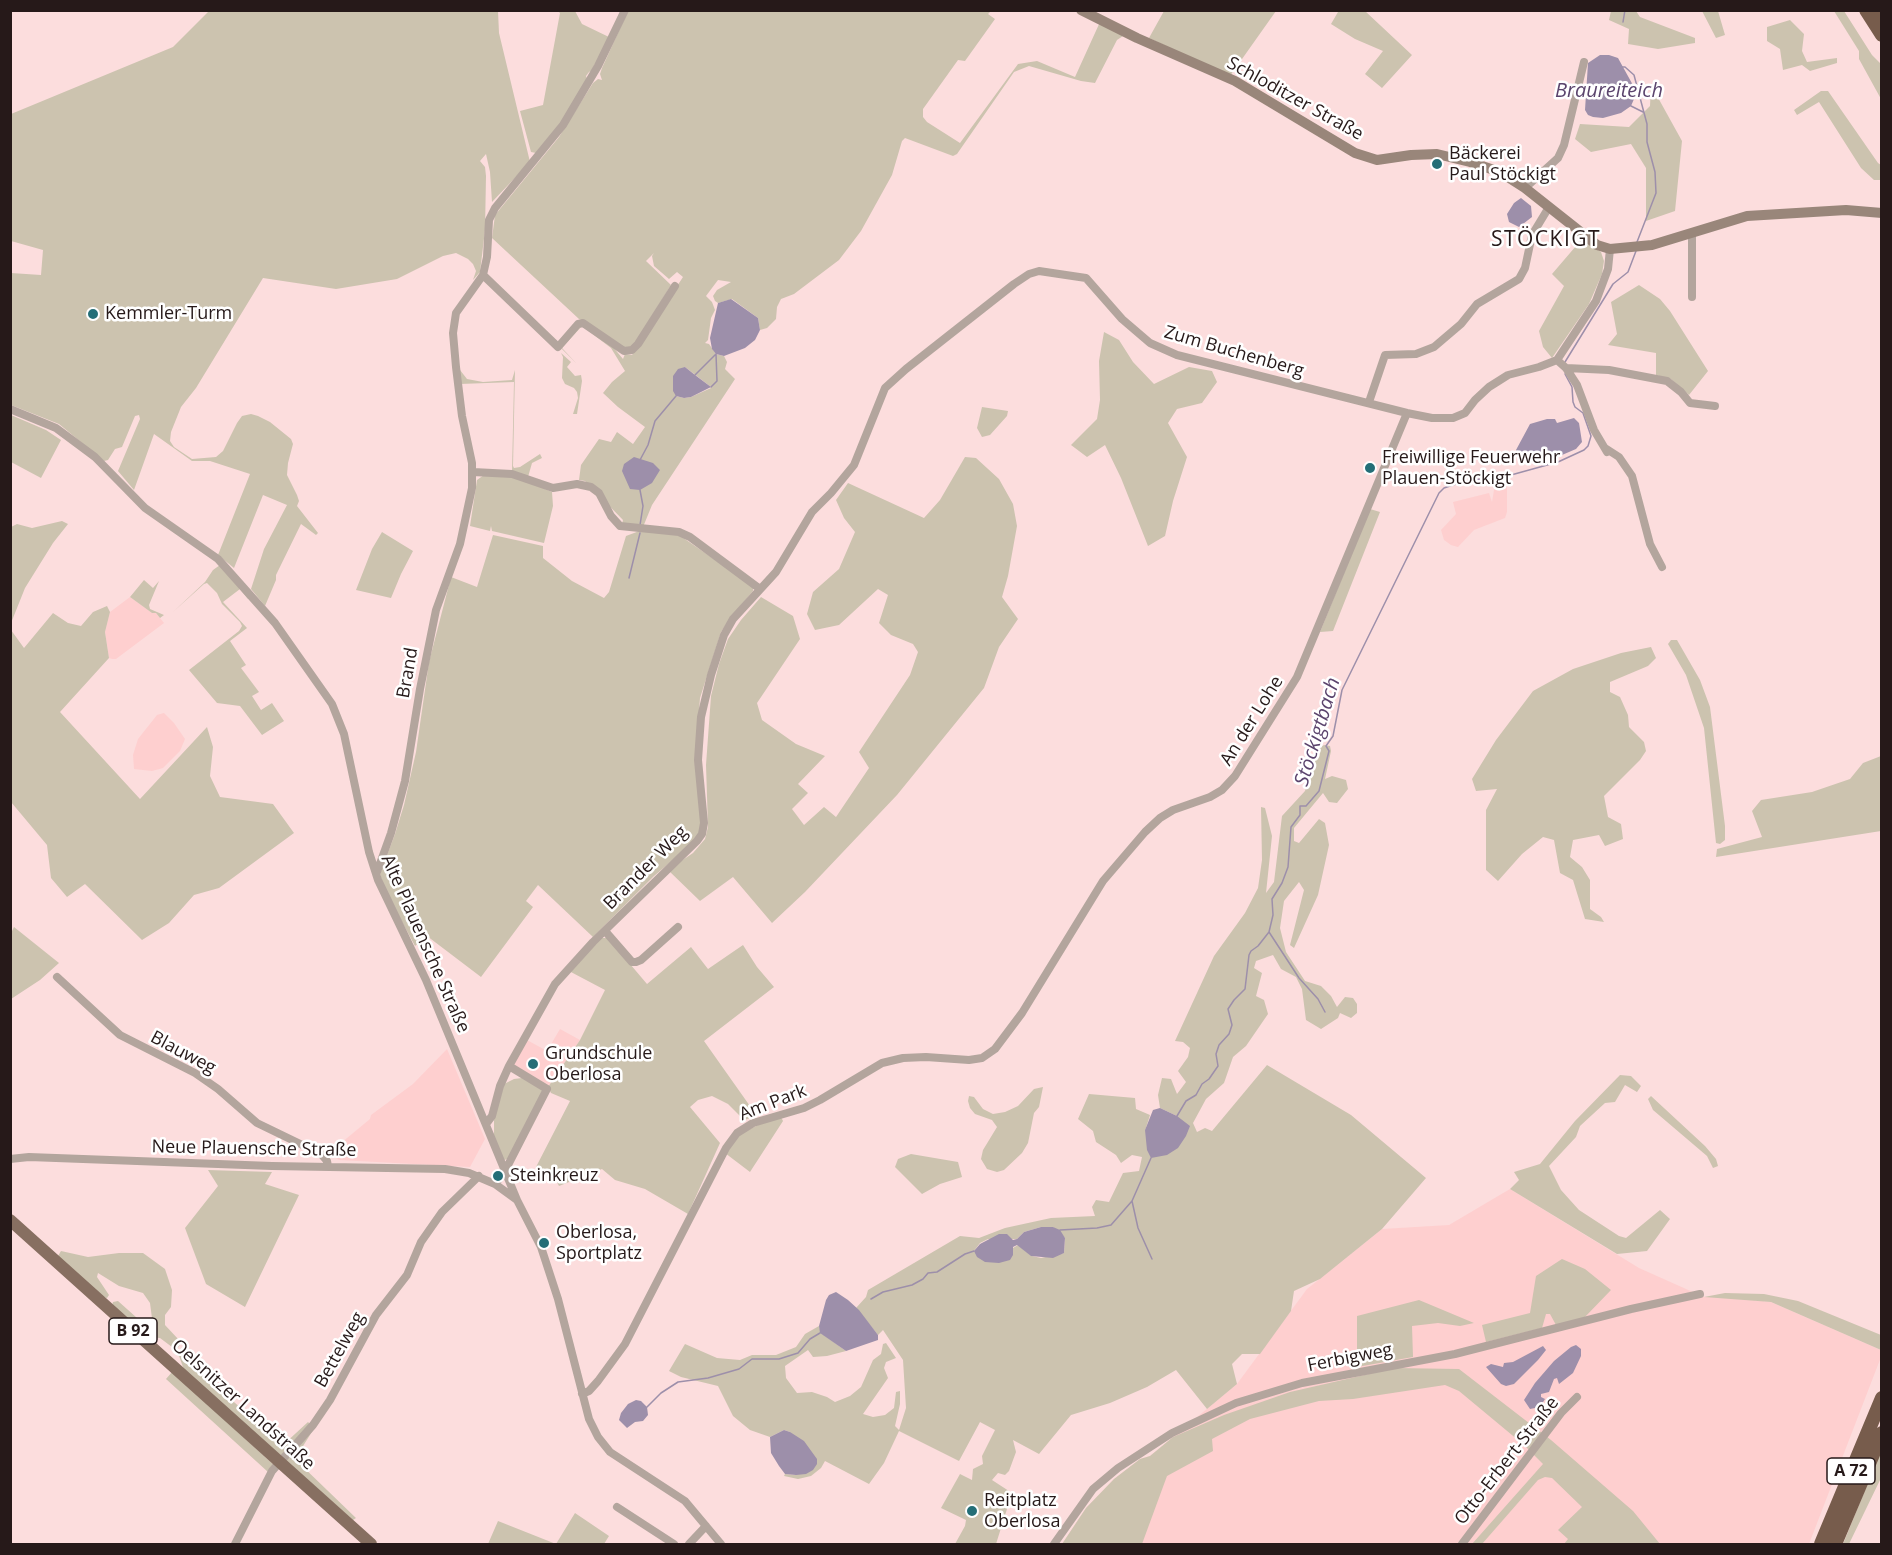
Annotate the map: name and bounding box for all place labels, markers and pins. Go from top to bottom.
place label: Bäckerei Paul Stöckigt [1449,143,1556,186]
marker: Bäckerei Paul Stöckigt [1430,157,1444,171]
place label: Kemmler-Turm [105,303,232,325]
marker: Kemmler-Turm [86,307,100,321]
place label: Freiwillige Feuerwehr Plauen-Stöckigt [1382,447,1560,490]
marker: Freiwillige Feuerwehr Plauen-Stöckigt [1363,461,1377,475]
place label: Grundschule Oberlosa [545,1043,652,1086]
marker: Grundschule Oberlosa [526,1057,540,1071]
place label: Steinkreuz [510,1165,598,1187]
marker: Steinkreuz [491,1169,505,1183]
place label: Oberlosa, Sportplatz [556,1222,642,1264]
marker: Oberlosa, Sportplatz [537,1236,551,1250]
place label: Reitplatz Oberlosa [984,1490,1060,1532]
marker: Reitplatz Oberlosa [965,1504,979,1518]

